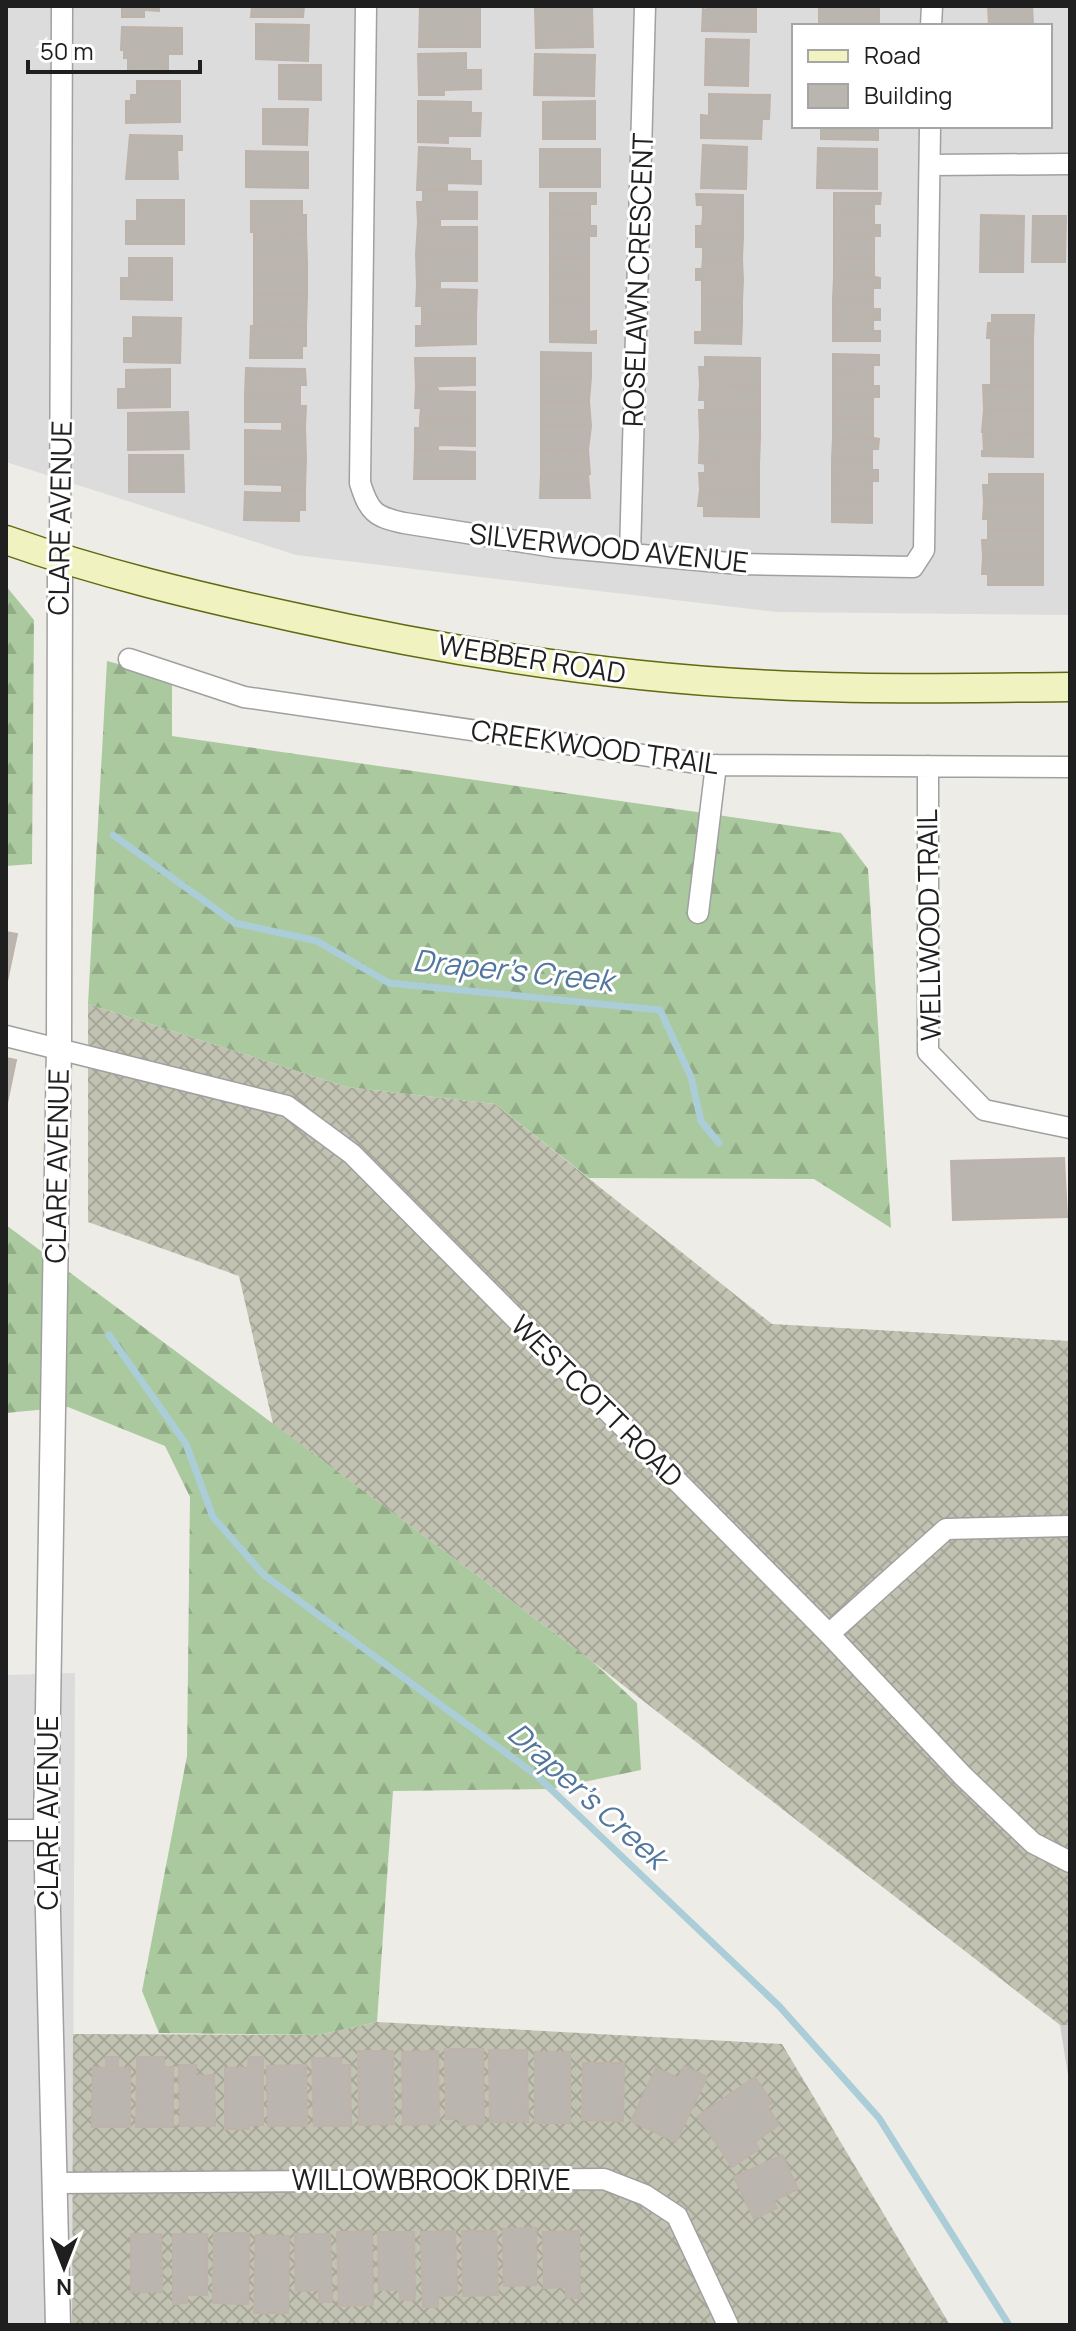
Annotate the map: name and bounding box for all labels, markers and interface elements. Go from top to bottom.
scale bar [28,24,200,74]
legend [792,24,1052,128]
text: 50 m [40,34,94,67]
text: Road [864,38,921,71]
text: Building [864,78,952,111]
street label: ROSELAWN CRESCENT [613,132,661,428]
street label: CLARE AVENUE [38,420,80,616]
street label: SILVERWOOD AVENUE [468,513,750,581]
street label: WEBBER ROAD [436,624,629,692]
street label: CREEKWOOD TRAIL [469,710,721,782]
street label: WELLWOOD TRAIL [907,809,949,1041]
water label: Draper's Creek [411,939,619,1001]
street label: CLARE AVENUE [35,1068,77,1264]
street label: WESTCOTT ROAD [503,1306,692,1495]
water label: Draper's Creek [500,1712,679,1880]
street label: CLARE AVENUE [28,1716,66,1910]
street label: WILLOWBROOK DRIVE [291,2160,571,2198]
north arrow [24,2227,104,2307]
text: N [56,2272,72,2302]

